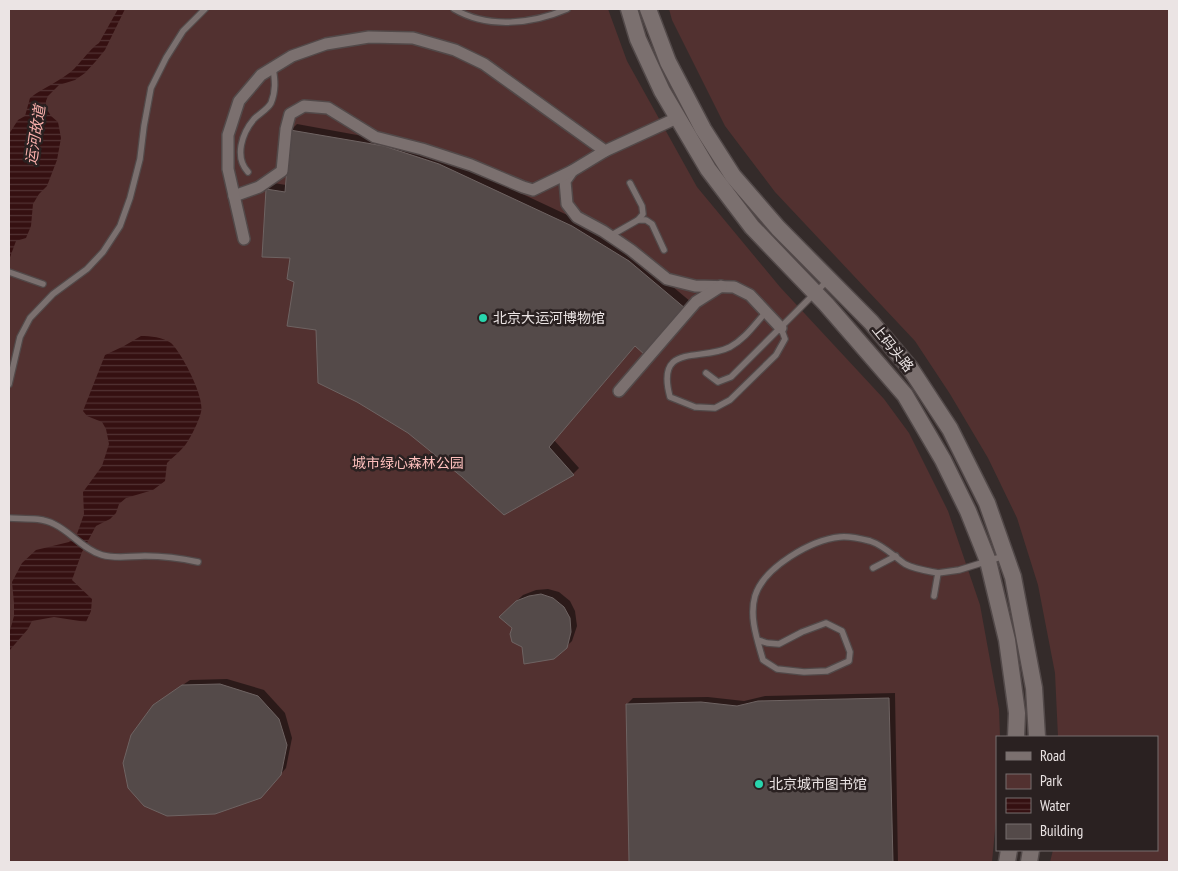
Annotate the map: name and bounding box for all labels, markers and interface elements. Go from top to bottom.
water label: 运河故道 [21,102,49,166]
place label: 北京大运河博物馆 [493,309,605,327]
marker: 北京大运河博物馆 [477,312,489,324]
street label: 上码头路 [868,321,918,375]
park label: 城市绿心森林公园 [352,454,464,472]
legend [996,736,1158,851]
text: Road [1040,746,1066,765]
text: Park [1040,771,1062,790]
place label: 北京城市图书馆 [769,775,867,793]
marker: 北京城市图书馆 [753,778,765,790]
text: Water [1040,796,1071,815]
text: Building [1040,821,1083,840]

